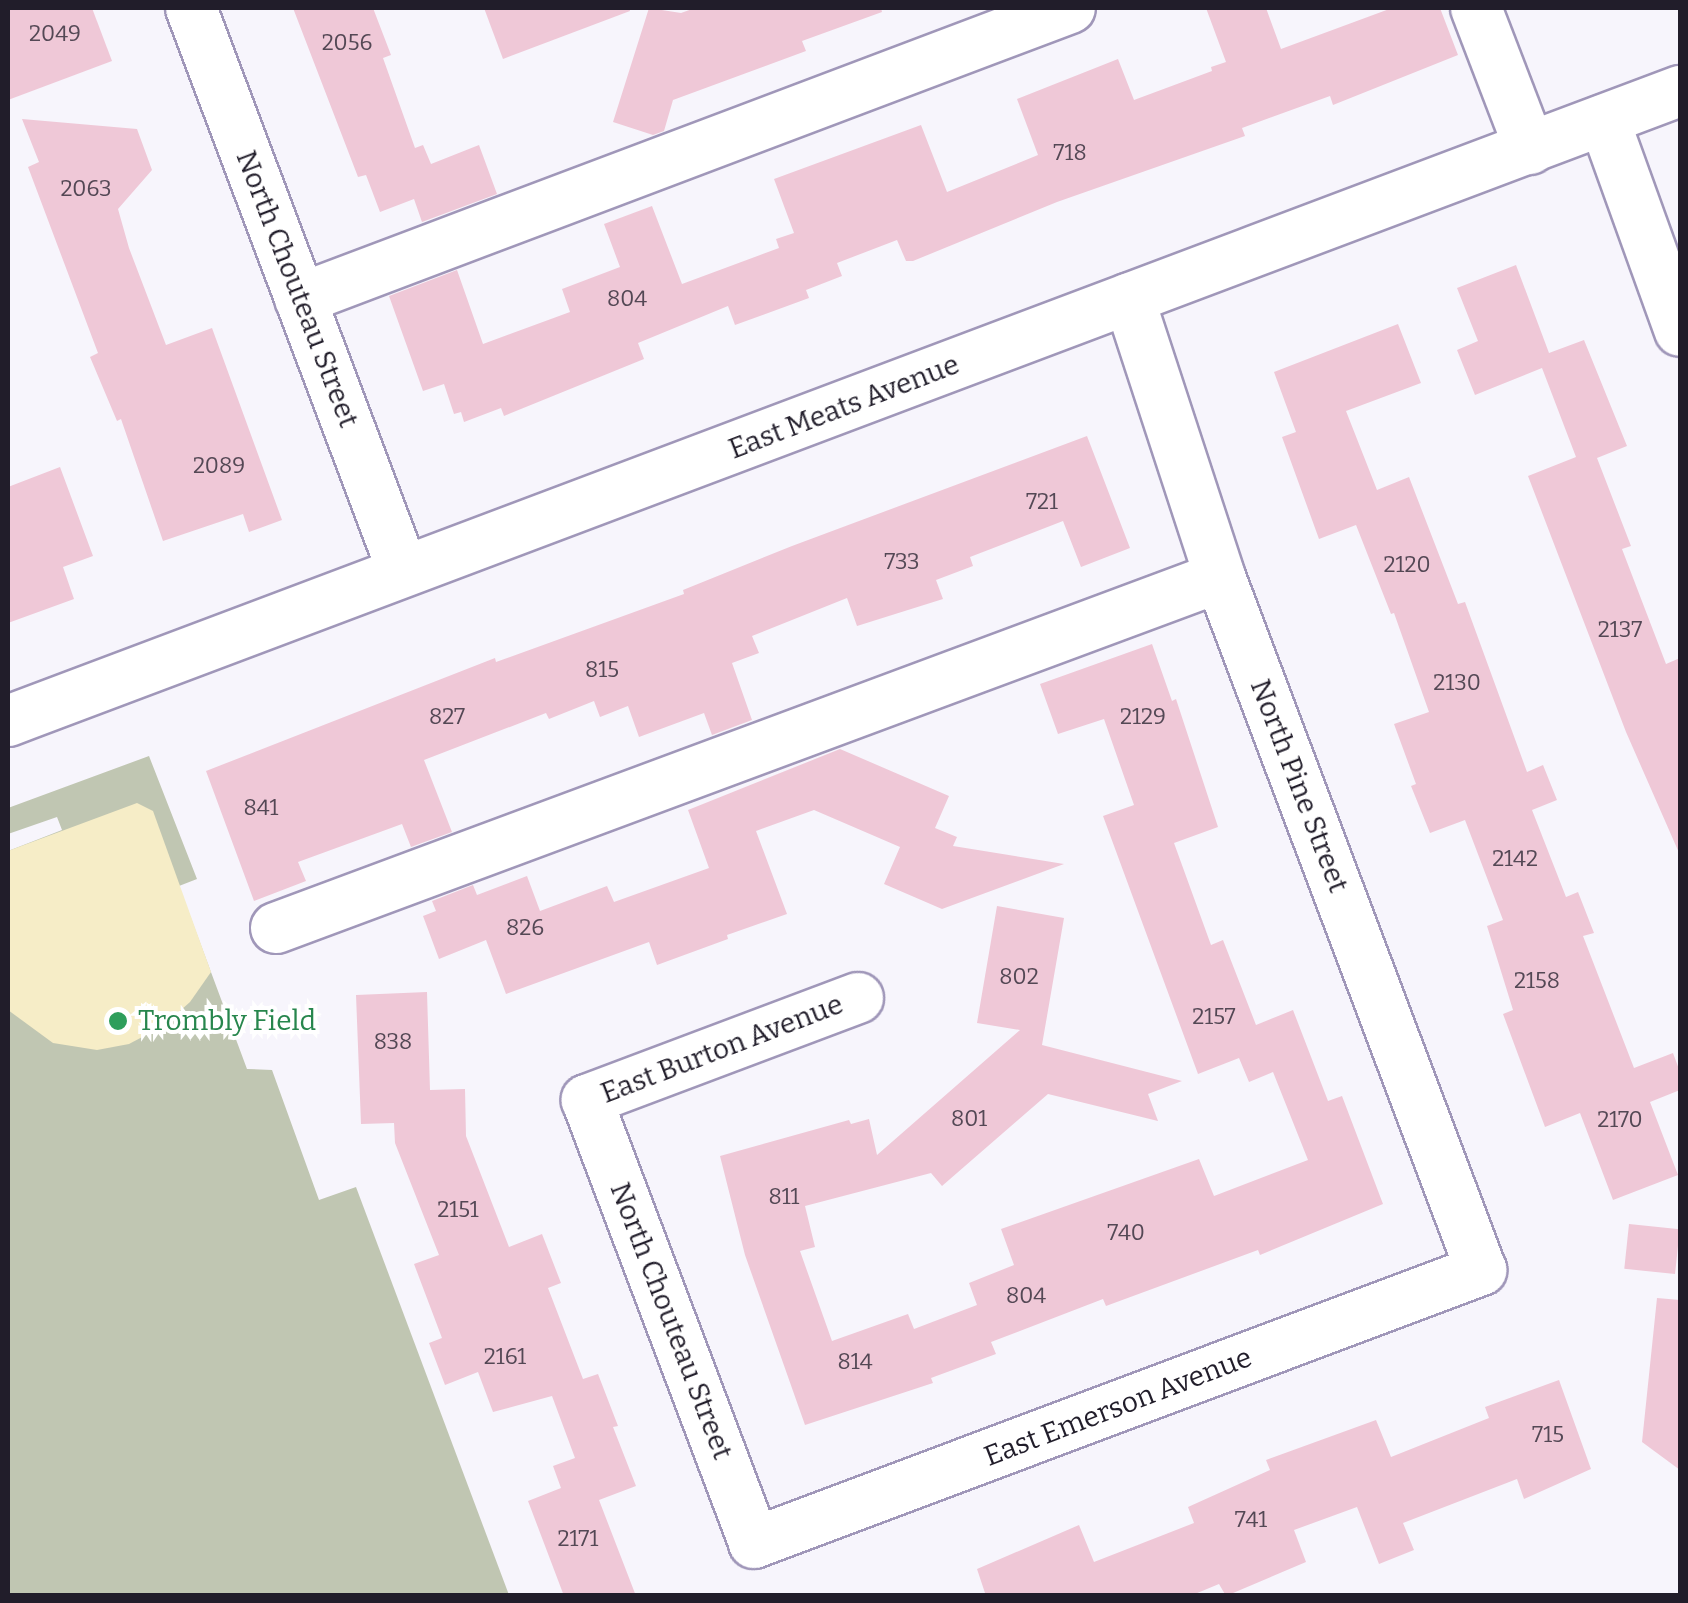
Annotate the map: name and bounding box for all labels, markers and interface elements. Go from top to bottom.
house number: 2049 [29,21,81,47]
house number: 2056 [322,30,372,56]
house number: 718 [1053,140,1087,166]
street label: North Chouteau Street [229,146,365,432]
house number: 2063 [60,176,112,202]
house number: 804 [607,286,647,312]
street label: East Meats Avenue [724,348,964,466]
house number: 2089 [193,453,245,479]
house number: 721 [1026,489,1058,515]
house number: 733 [884,549,920,575]
house number: 2120 [1384,552,1430,578]
house number: 2137 [1598,617,1642,643]
house number: 815 [585,657,619,683]
house number: 2130 [1433,670,1481,696]
street label: North Pine Street [1243,675,1355,897]
house number: 827 [429,704,465,730]
house number: 2129 [1120,704,1166,730]
house number: 841 [243,795,279,821]
house number: 2142 [1492,846,1538,872]
house number: 826 [506,915,544,941]
house number: 802 [999,964,1039,990]
house number: 2158 [1514,968,1560,994]
street label: East Burton Avenue [596,987,848,1111]
place label: Trombly Field [138,1004,316,1038]
house number: 2157 [1192,1004,1236,1030]
marker: Trombly Field [107,1010,129,1032]
house number: 838 [374,1029,412,1055]
house number: 801 [951,1106,987,1132]
house number: 2170 [1597,1107,1643,1133]
street label: North Chouteau Street [603,1178,739,1464]
house number: 811 [768,1184,800,1210]
house number: 2151 [437,1197,479,1223]
house number: 740 [1107,1220,1145,1246]
house number: 804 [1006,1283,1046,1309]
street label: East Emerson Avenue [980,1340,1256,1474]
house number: 2161 [484,1344,526,1370]
house number: 814 [837,1349,873,1375]
house number: 715 [1532,1422,1564,1448]
house number: 741 [1235,1507,1267,1533]
house number: 2171 [558,1526,598,1552]

